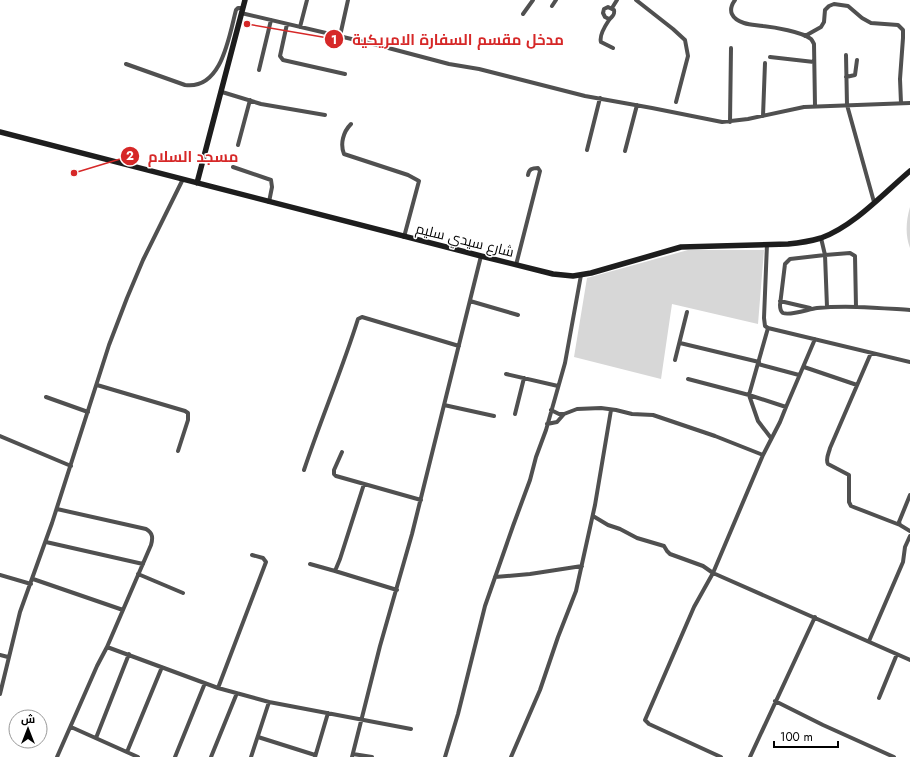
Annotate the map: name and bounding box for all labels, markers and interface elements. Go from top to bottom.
callout: مدخل مقسم السفارة الامريكية [324,26,572,53]
text: مدخل مقسم السفارة الامريكية [352,29,564,51]
text: 1 [331,31,337,49]
callout: مسجد السلام [120,143,247,170]
text: مسجد السلام [148,146,238,168]
text: 2 [126,147,134,165]
street label: شارع سيدي سليم [413,218,516,264]
north arrow [8,709,48,749]
text: ش [21,711,35,727]
scale bar [774,723,838,749]
text: 100 m [780,728,813,746]

